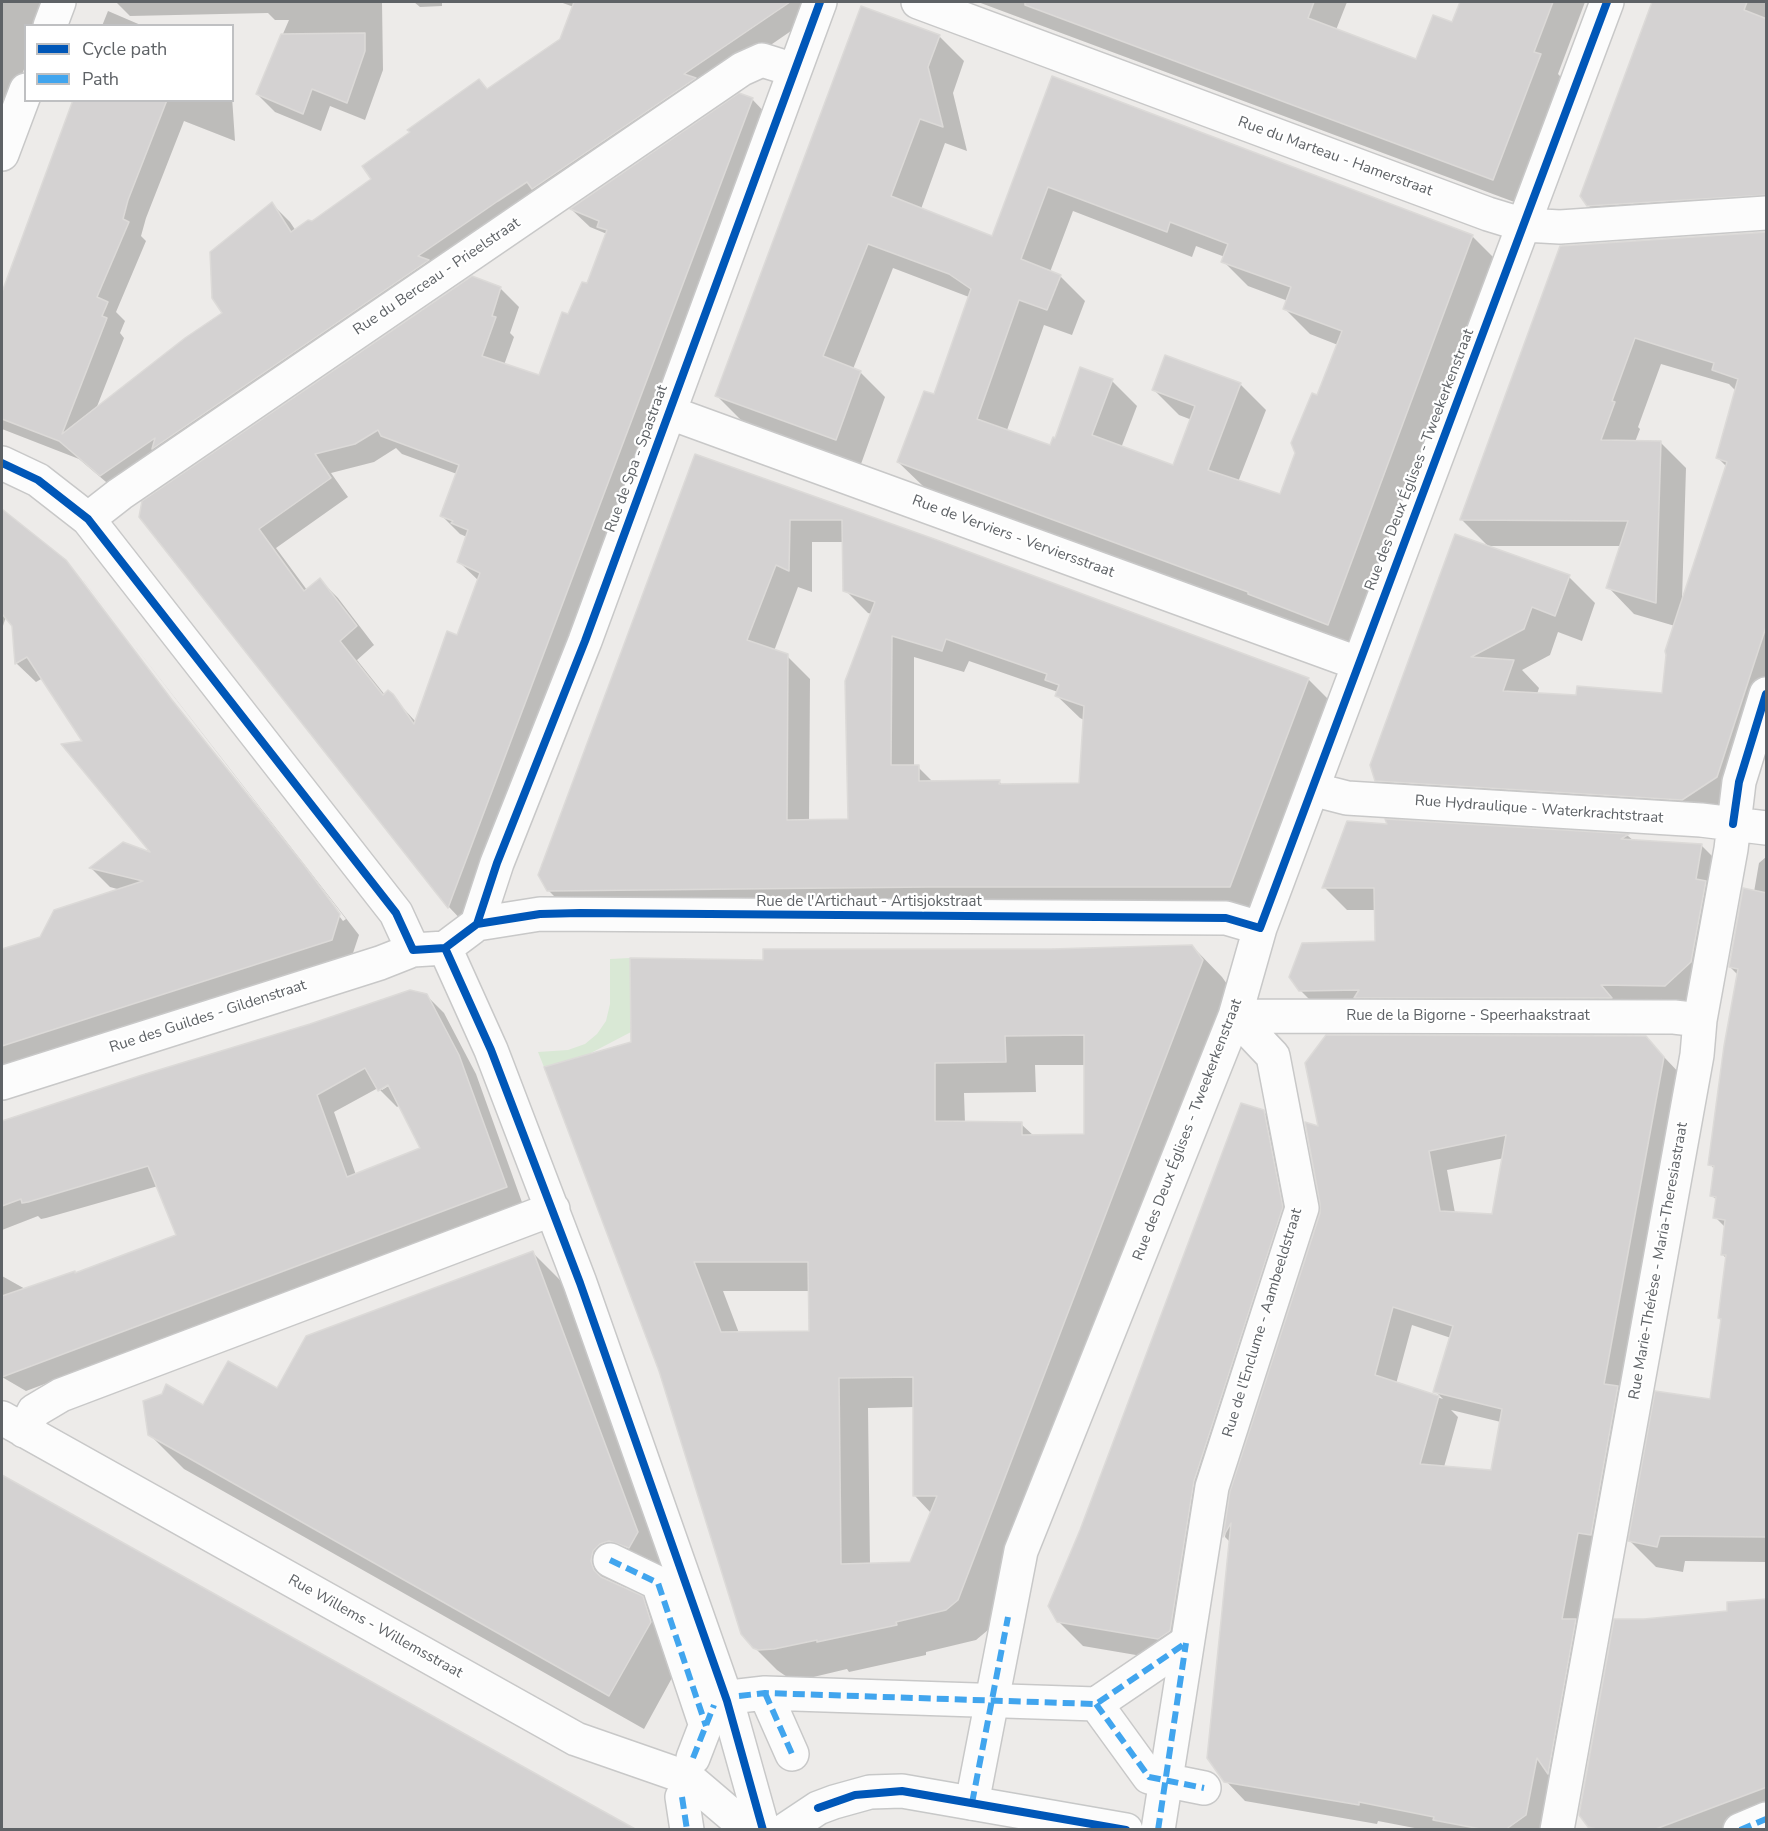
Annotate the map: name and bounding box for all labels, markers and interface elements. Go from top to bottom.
legend [24,24,234,102]
text: Cycle path [82,37,167,61]
text: Path [82,67,119,91]
street label: Rue du Marteau - Hamerstraat [1235,113,1435,201]
street label: Rue du Berceau - Prieelstraat [350,214,524,340]
street label: Rue des Deux Églises - Tweekerkenstraat [1362,327,1478,593]
street label: Rue de Spa - Spastraat [602,383,672,535]
street label: Rue de Verviers - Verviersstraat [910,492,1116,582]
street label: Rue Hydraulique - Waterkrachtstraat [1414,792,1664,828]
street label: Rue de l'Artichaut - Artisjokstraat [756,893,982,911]
street label: Rue des Guildes - Gildenstraat [107,977,309,1057]
street label: Rue des Deux Églises - Tweekerkenstraat [1130,997,1246,1263]
street label: Rue de la Bigorne - Speerhaakstraat [1346,1007,1590,1025]
street label: Rue Marie-Thérèse - Maria-Theresiastraat [1626,1121,1692,1401]
street label: Rue de l'Enclume - Aambeeldstraat [1220,1206,1306,1440]
street label: Rue Willems - Willemsstraat [285,1571,465,1683]

